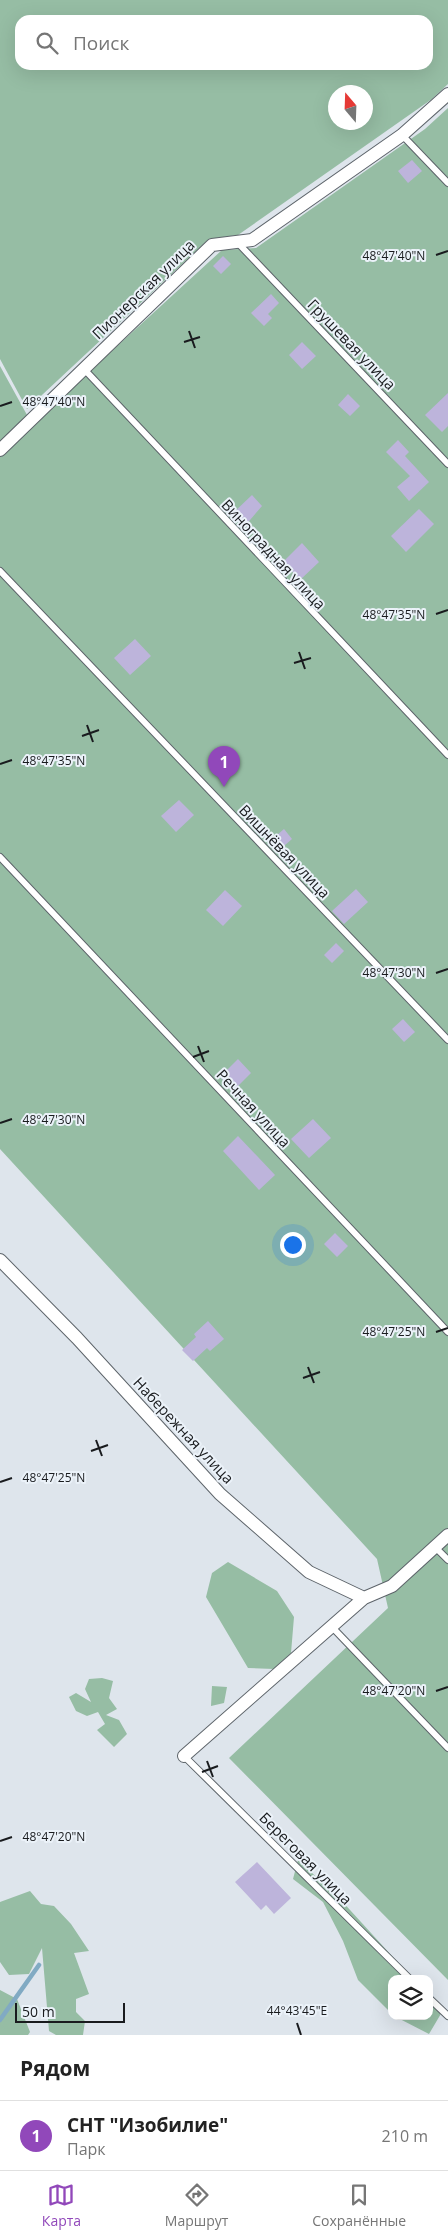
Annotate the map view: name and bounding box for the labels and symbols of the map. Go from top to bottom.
north arrow [328,85,373,130]
street label: Пионерская улица [87,235,199,343]
text: 48°47'40"N [363,247,425,264]
street label: Грушевая улица [304,294,400,394]
text: 48°47'40"N [23,393,85,410]
street label: Виноградная улица [218,495,330,613]
text: 48°47'35"N [363,606,425,623]
pin: 1 [208,746,240,787]
text: 48°47'35"N [23,752,85,769]
street label: Вишнёвая улица [235,800,335,902]
text: 48°47'30"N [363,964,425,981]
street label: Речная улица [213,1065,295,1151]
text: 48°47'30"N [23,1111,85,1128]
your location [280,1232,306,1258]
text: 48°47'25"N [363,1323,425,1340]
street label: Набережная улица [129,1372,239,1488]
text: 48°47'25"N [23,1469,85,1486]
text: 48°47'20"N [363,1682,425,1699]
street label: Береговая улица [255,1807,357,1909]
text: 48°47'20"N [23,1828,85,1845]
scale bar [15,2000,125,2023]
text: 44°43'45"E [267,2002,327,2019]

